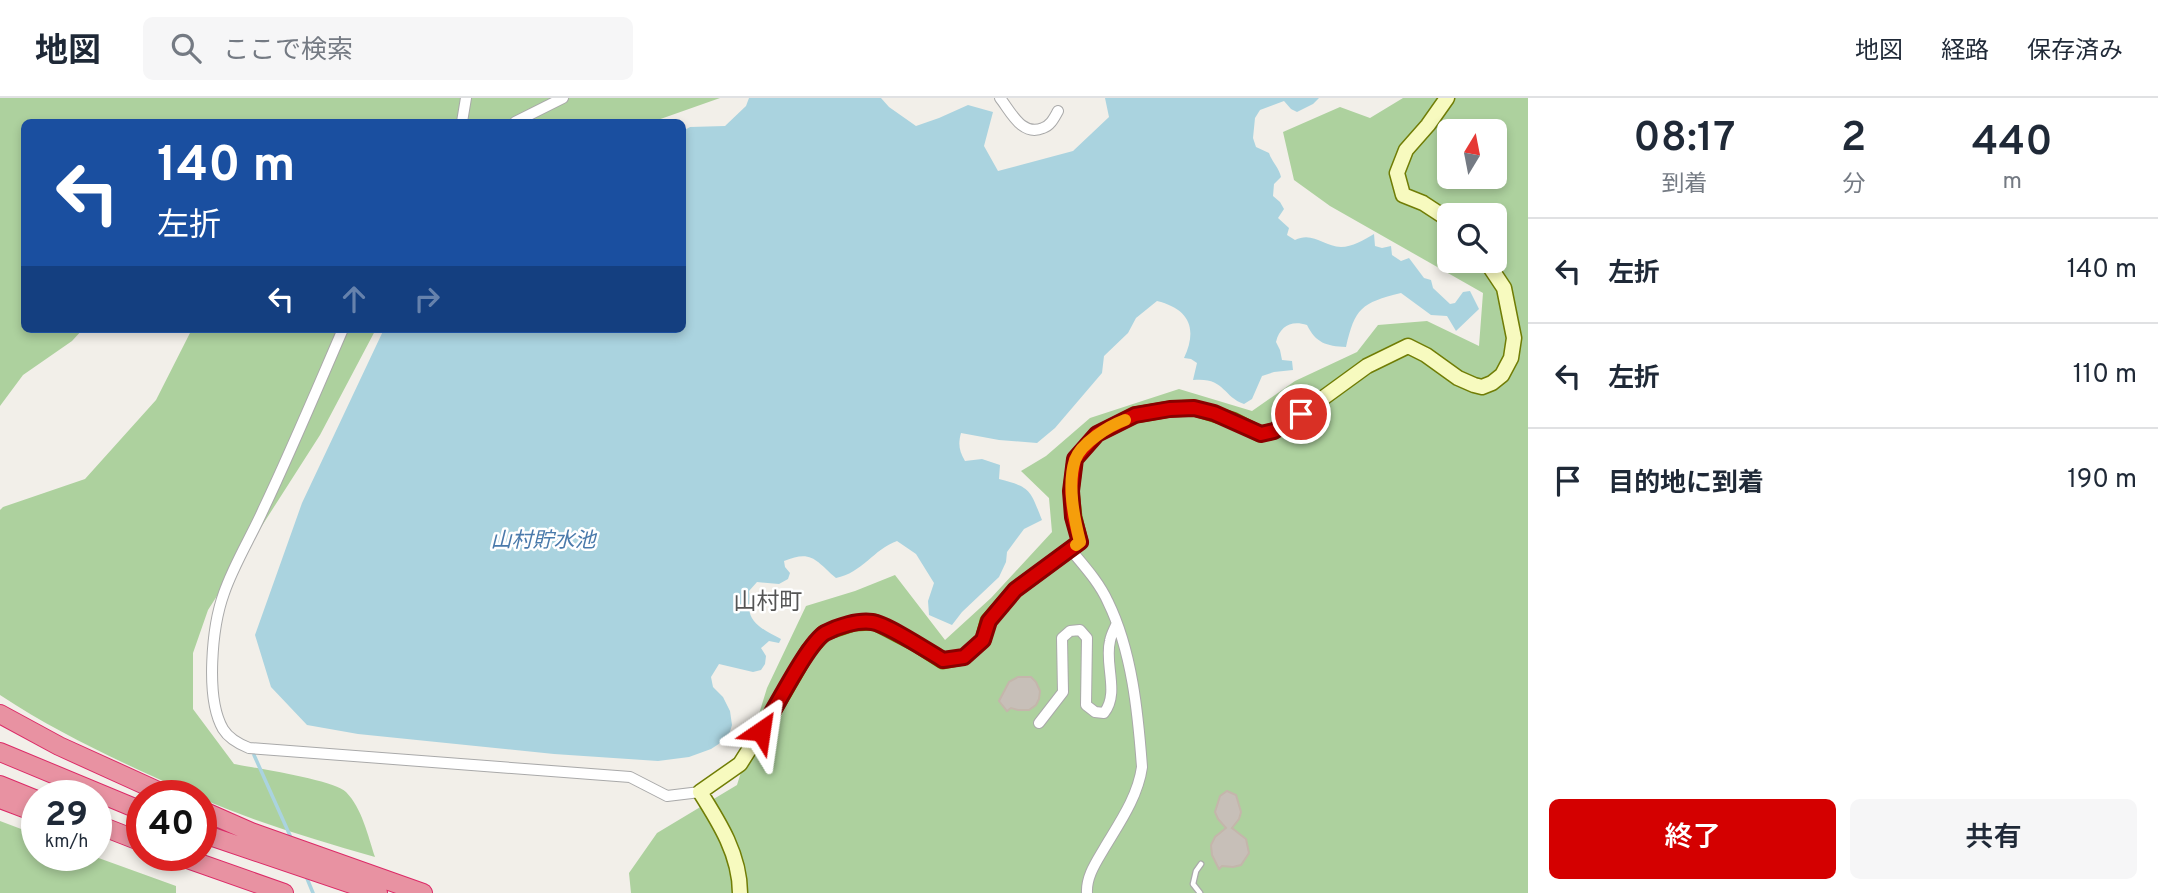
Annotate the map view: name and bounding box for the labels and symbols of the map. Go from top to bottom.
north arrow [1437,119,1507,189]
pin [1271,384,1331,444]
water label: 山村貯水池 [491,528,597,555]
district label: 山村町 [734,589,803,618]
position arrow [724,694,798,768]
speed limit sign: 40 [126,780,217,871]

